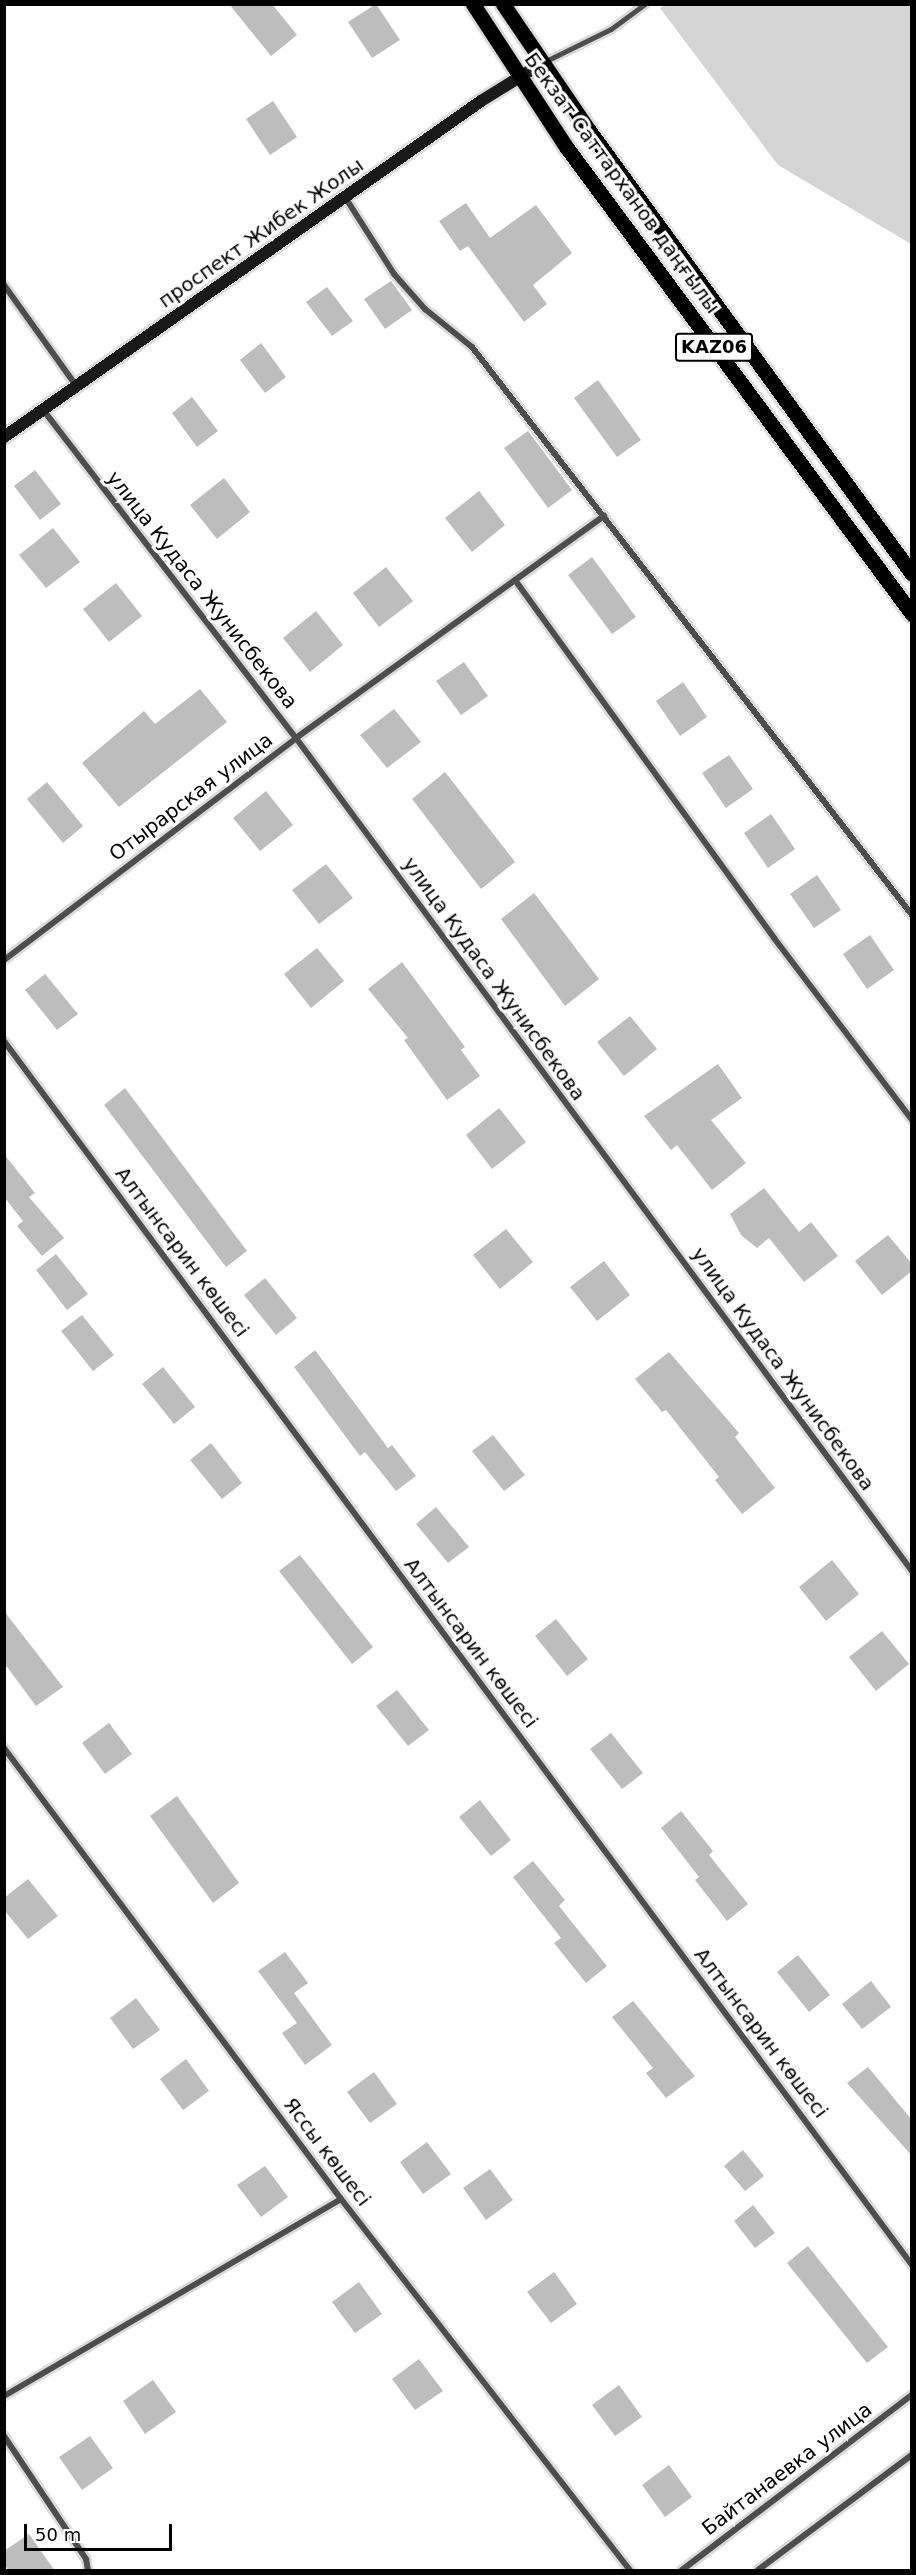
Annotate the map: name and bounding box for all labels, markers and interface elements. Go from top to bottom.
street label: Бекзат Саттарханов даңғылы [519,48,725,318]
street label: проспект Жибек Жолы [154,153,368,313]
road number: KАZ06 [675,332,753,362]
street label: улица Кудаса Жунисбекова [102,466,302,714]
street label: Отырарская улица [105,728,277,866]
street label: улица Кудаса Жунисбекова [398,853,590,1105]
street label: Алтынсарин көшесі [110,1162,254,1342]
street label: улица Кудаса Жунисбекова [687,1243,879,1495]
street label: Алтынсарин көшесі [399,1553,543,1733]
street label: Алтынсарин көшесі [689,1943,833,2123]
street label: Яссы көшесі [278,2093,376,2211]
street label: Байтанаевка улица [697,2397,877,2541]
scale bar [27,2512,176,2550]
text: 50 m [35,2524,81,2545]

